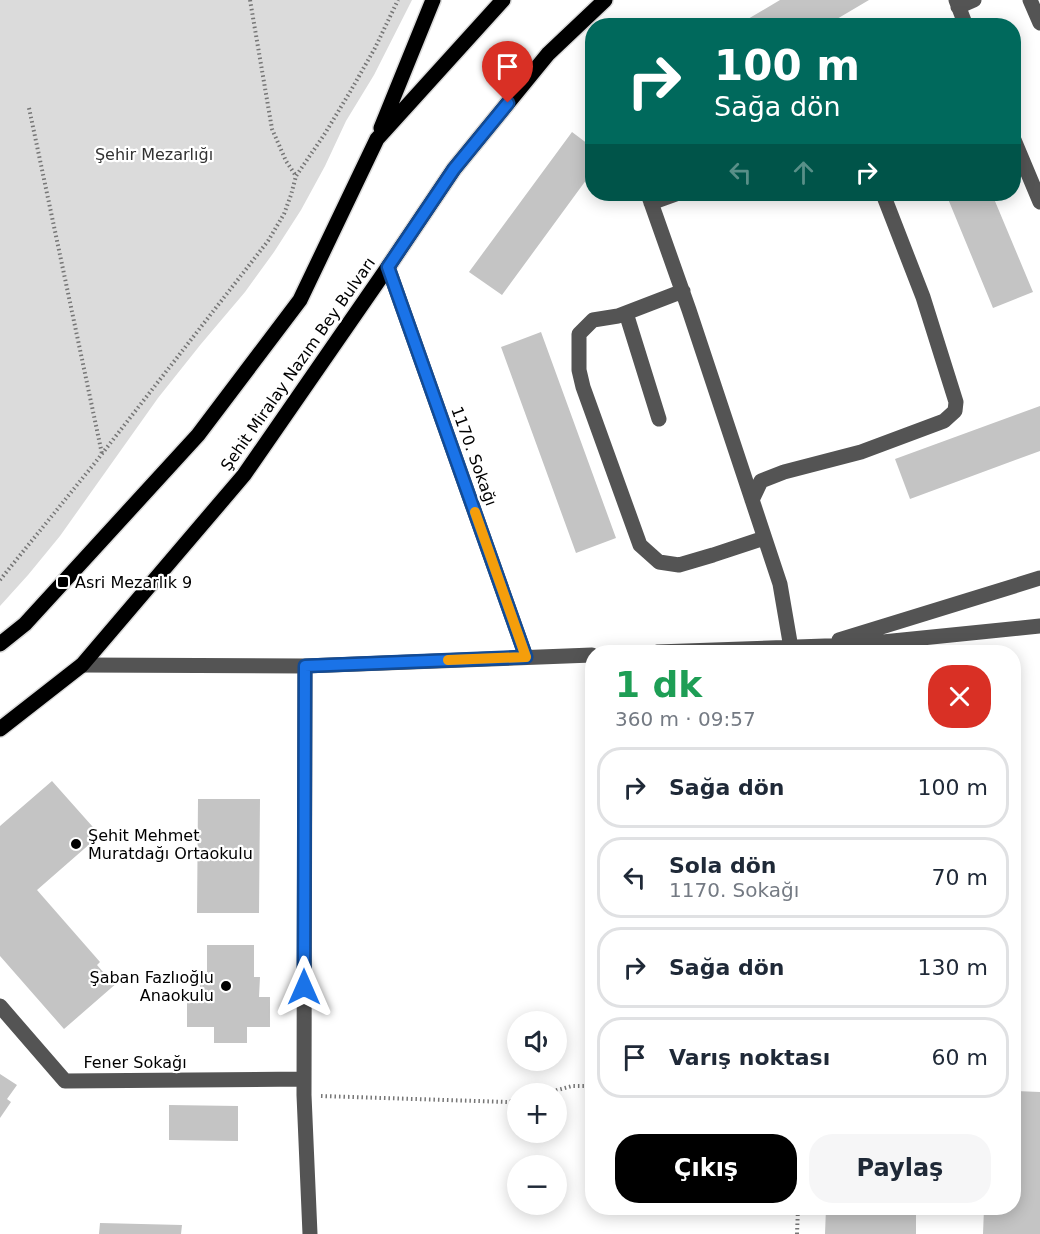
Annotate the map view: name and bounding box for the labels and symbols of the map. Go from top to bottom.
pin [482,41,533,103]
park label: Şehir Mezarlığı [95,145,213,164]
street label: Şehit Miralay Nazım Bey Bulvarı [217,254,379,474]
street label: 1170. Sokağı [447,404,501,508]
place label: Asri Mezarlık 9 [75,573,192,592]
marker: Asri Mezarlık 9 [56,575,70,589]
place label: Şehit Mehmet Muratdağı Ortaokulu [88,826,253,863]
marker: Şehit Mehmet Muratdağı Ortaokulu [69,837,83,851]
position arrow [272,955,336,1019]
place label: Şaban Fazlıoğlu Anaokulu [89,968,214,1005]
marker: Şaban Fazlıoğlu Anaokulu [219,979,233,993]
street label: Fener Sokağı [83,1053,187,1072]

